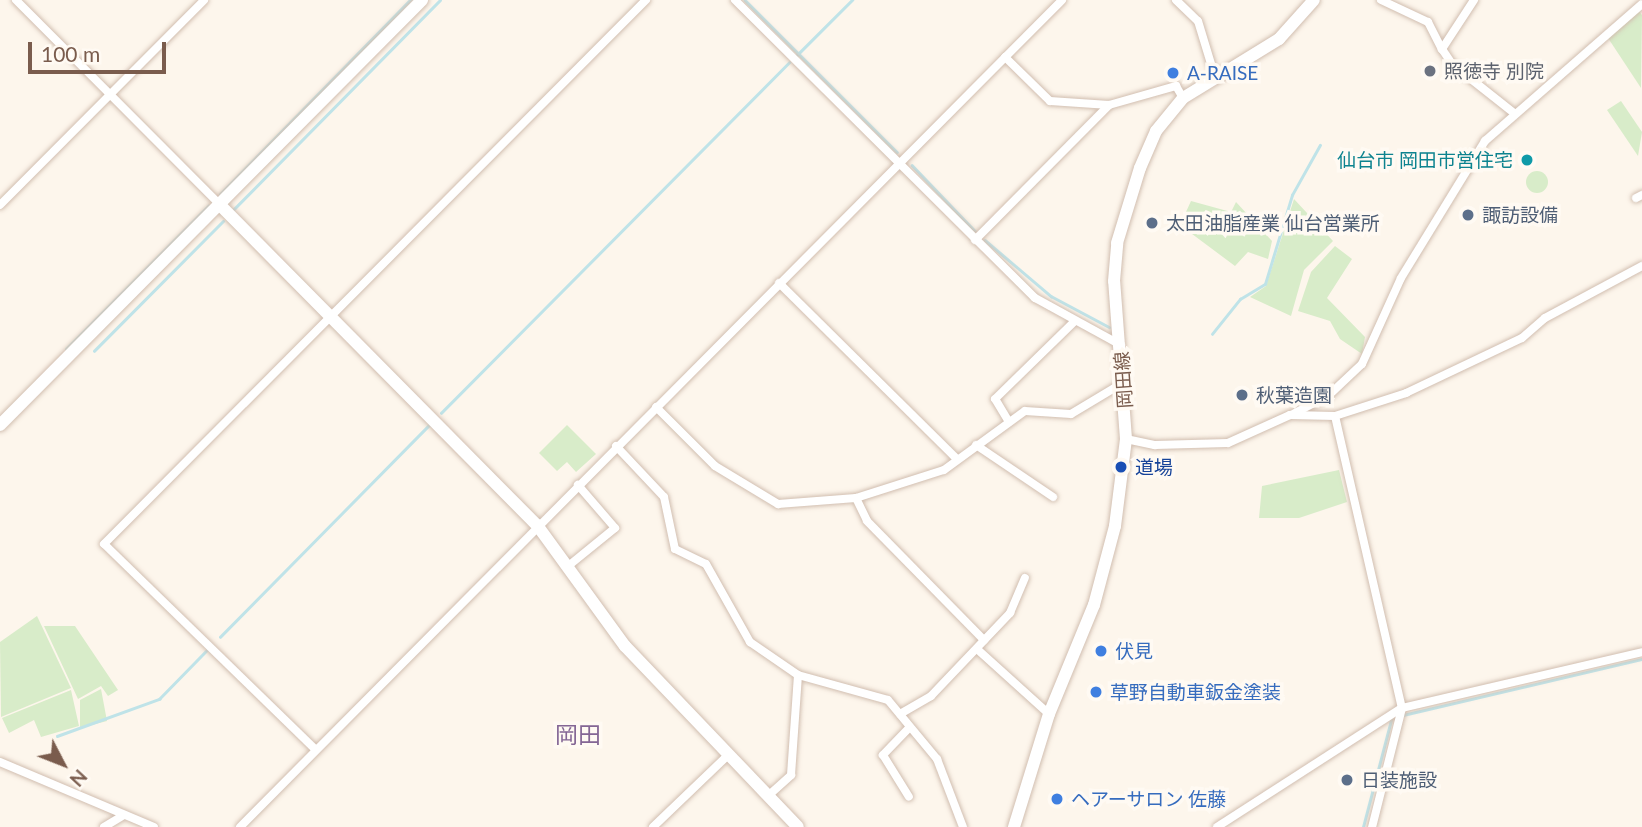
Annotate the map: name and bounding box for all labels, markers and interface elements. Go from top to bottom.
scale bar [32,28,170,72]
text: 100 m [41,41,100,66]
place label: 照徳寺 別院 [1444,60,1544,82]
place label: A-RAISE [1187,62,1258,84]
marker: 照徳寺 別院 [1422,63,1438,79]
marker: A-RAISE [1165,65,1181,81]
place label: 仙台市 岡田市営住宅 [1337,149,1513,171]
marker: 仙台市 岡田市営住宅 [1519,152,1535,168]
place label: 諏訪設備 [1482,204,1558,226]
marker: 諏訪設備 [1460,207,1476,223]
place label: 太田油脂産業 仙台営業所 [1166,212,1380,234]
marker: 太田油脂産業 仙台営業所 [1144,215,1160,231]
street label: 岡田線 [1110,351,1136,409]
place label: 秋葉造園 [1256,384,1332,406]
marker: 秋葉造園 [1234,387,1250,403]
place label: 道場 [1135,456,1173,478]
marker: 道場 [1113,459,1129,475]
place label: 伏見 [1115,640,1153,662]
marker: 伏見 [1093,643,1109,659]
place label: 草野自動車鈑金塗装 [1110,681,1281,703]
marker: 草野自動車鈑金塗装 [1088,684,1104,700]
district label: 岡田 [555,720,601,748]
north arrow [28,729,98,799]
text: N [66,765,92,792]
place label: 日装施設 [1361,769,1437,791]
marker: 日装施設 [1339,772,1355,788]
place label: ヘアーサロン 佐藤 [1071,788,1227,810]
marker: ヘアーサロン 佐藤 [1049,791,1065,807]

